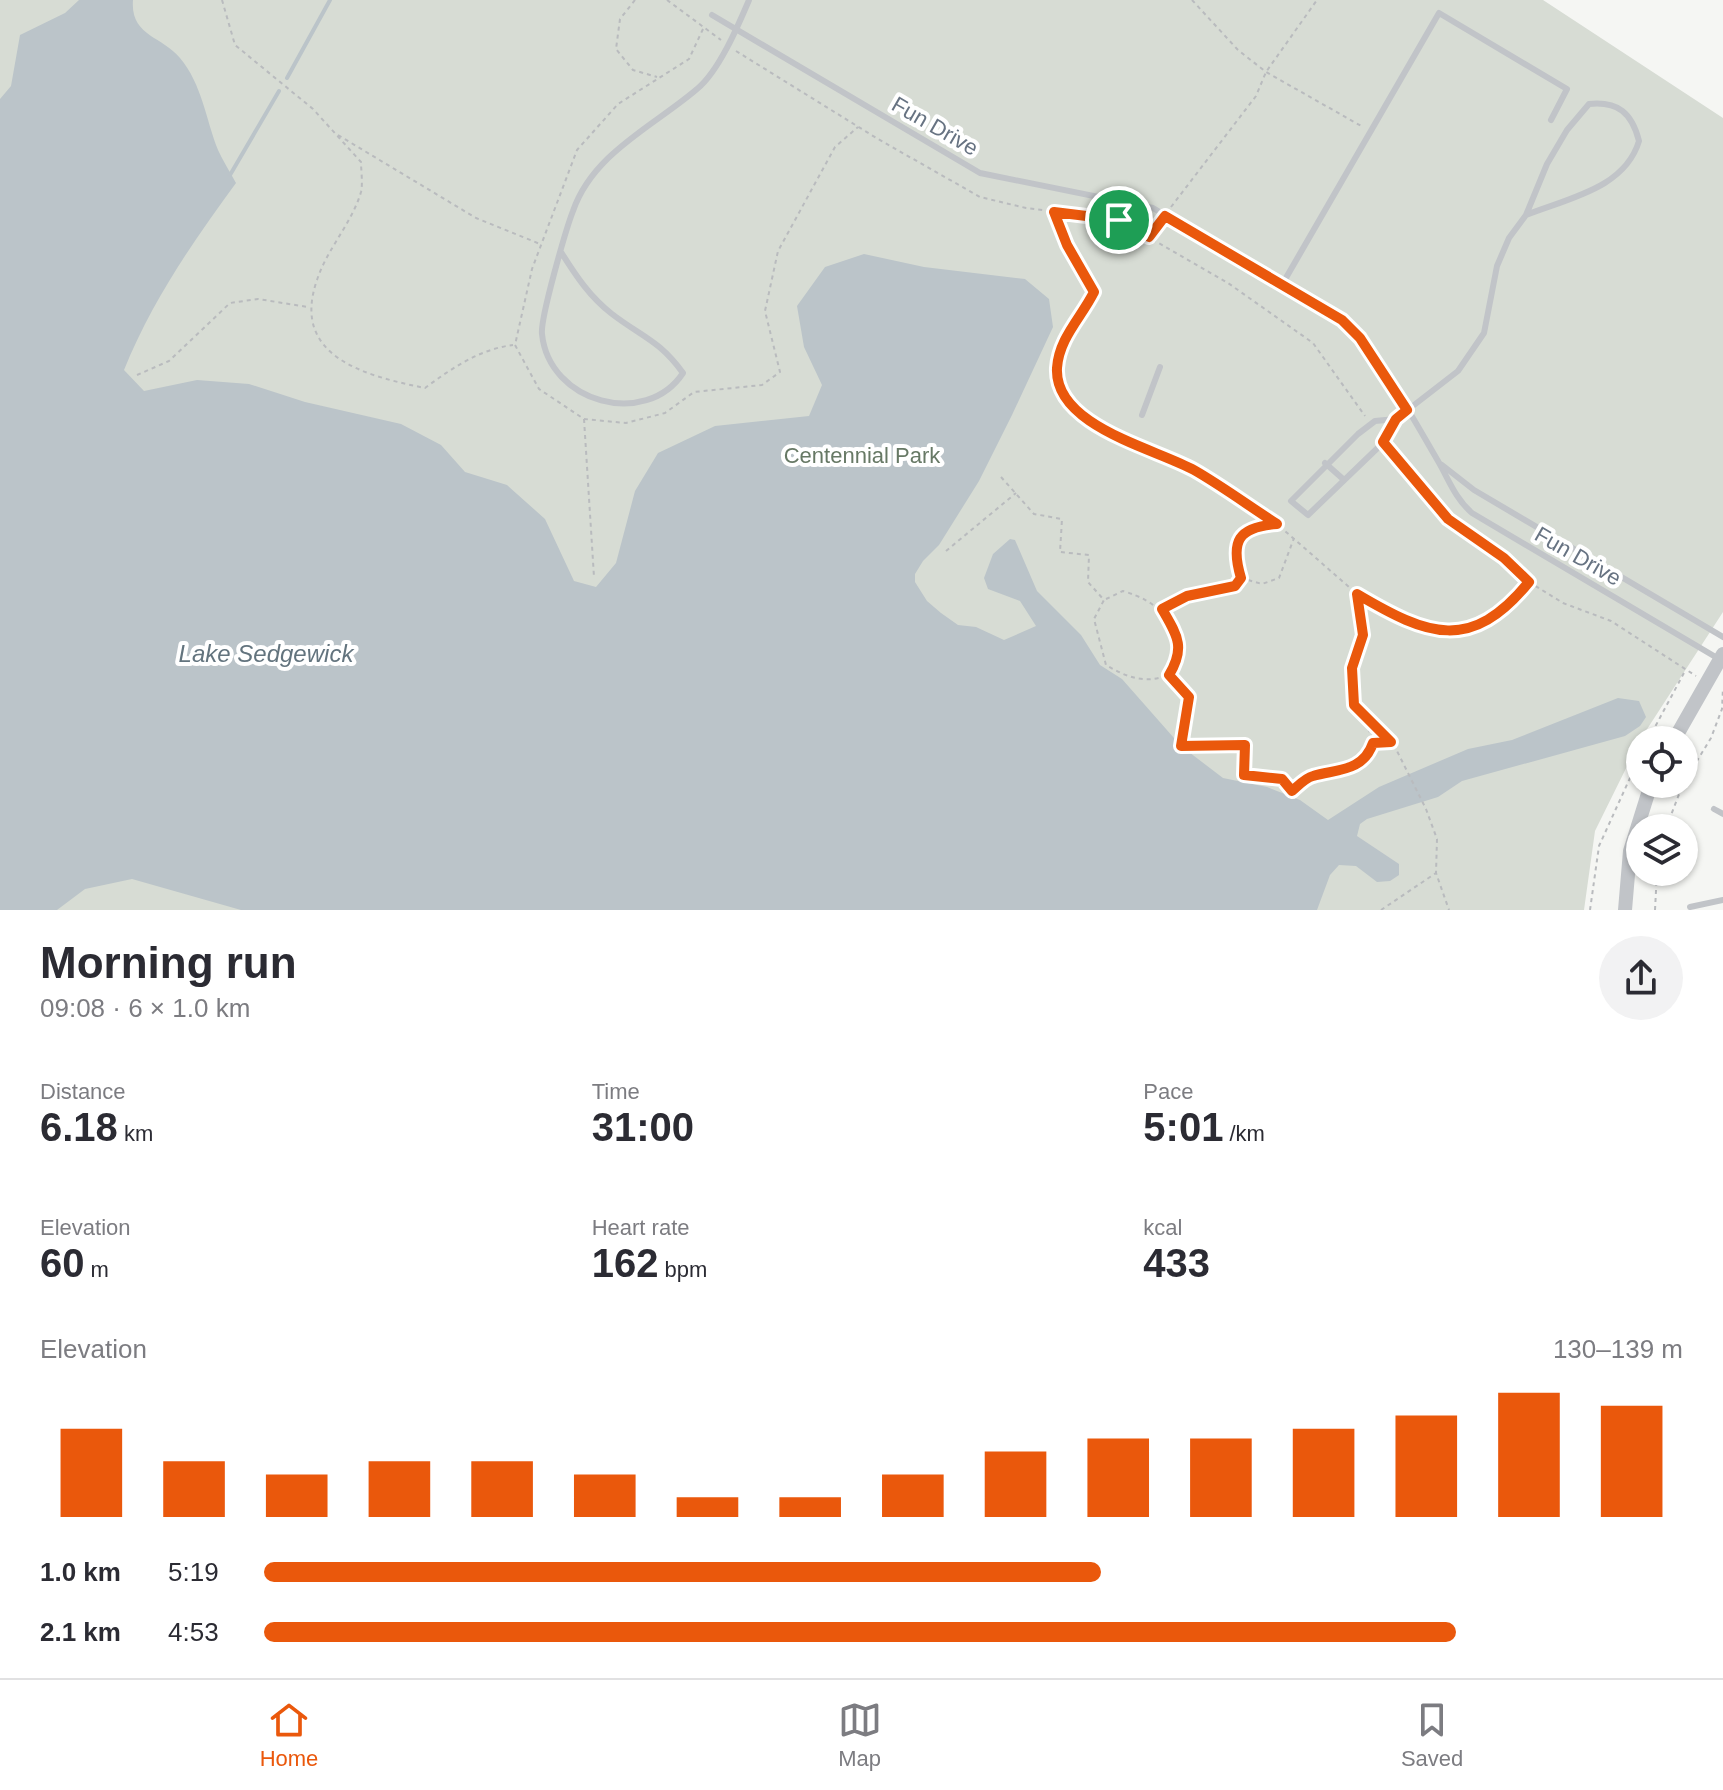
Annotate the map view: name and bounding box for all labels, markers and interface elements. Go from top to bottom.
street label: Fun Drive [887,91,983,161]
pin [1085,186,1153,254]
icon: arrive [1097,198,1141,242]
park label: Centennial Park [784,443,941,468]
street label: Fun Drive [1530,521,1626,591]
water label: Lake Sedgewick [179,640,355,667]
map controls [1626,726,1698,886]
button: locate [1626,726,1698,798]
button: layers [1626,814,1698,886]
button: share [1599,936,1683,1020]
text: Morning run [40,938,297,987]
text: 09:08 · 6 × 1.0 km [40,993,250,1023]
text: Distance [40,1079,126,1104]
text: Time [592,1079,640,1104]
text: Pace [1143,1079,1193,1104]
text: 6.18 [40,1105,118,1149]
text: 31:00 [592,1105,694,1149]
text: 5:01 [1143,1105,1223,1149]
text: km [118,1121,153,1146]
text: /km [1223,1121,1265,1146]
text: Elevation [40,1215,131,1240]
text: Heart rate [592,1215,689,1240]
text: kcal [1143,1215,1182,1240]
text: 60 [40,1241,85,1285]
text: 162 [592,1241,658,1285]
text: 433 [1143,1241,1210,1285]
text: m [85,1257,109,1282]
text: bpm [658,1257,707,1282]
text: Elevation [40,1334,147,1364]
text: 130–139 m [1553,1334,1683,1364]
text: 1.0 km [40,1557,121,1587]
text: 5:19 [168,1557,219,1587]
text: 2.1 km [40,1617,121,1647]
text: 4:53 [168,1617,219,1647]
tab: Home [260,1698,318,1772]
tab: Map [838,1698,882,1772]
tab: Saved [1401,1698,1463,1772]

